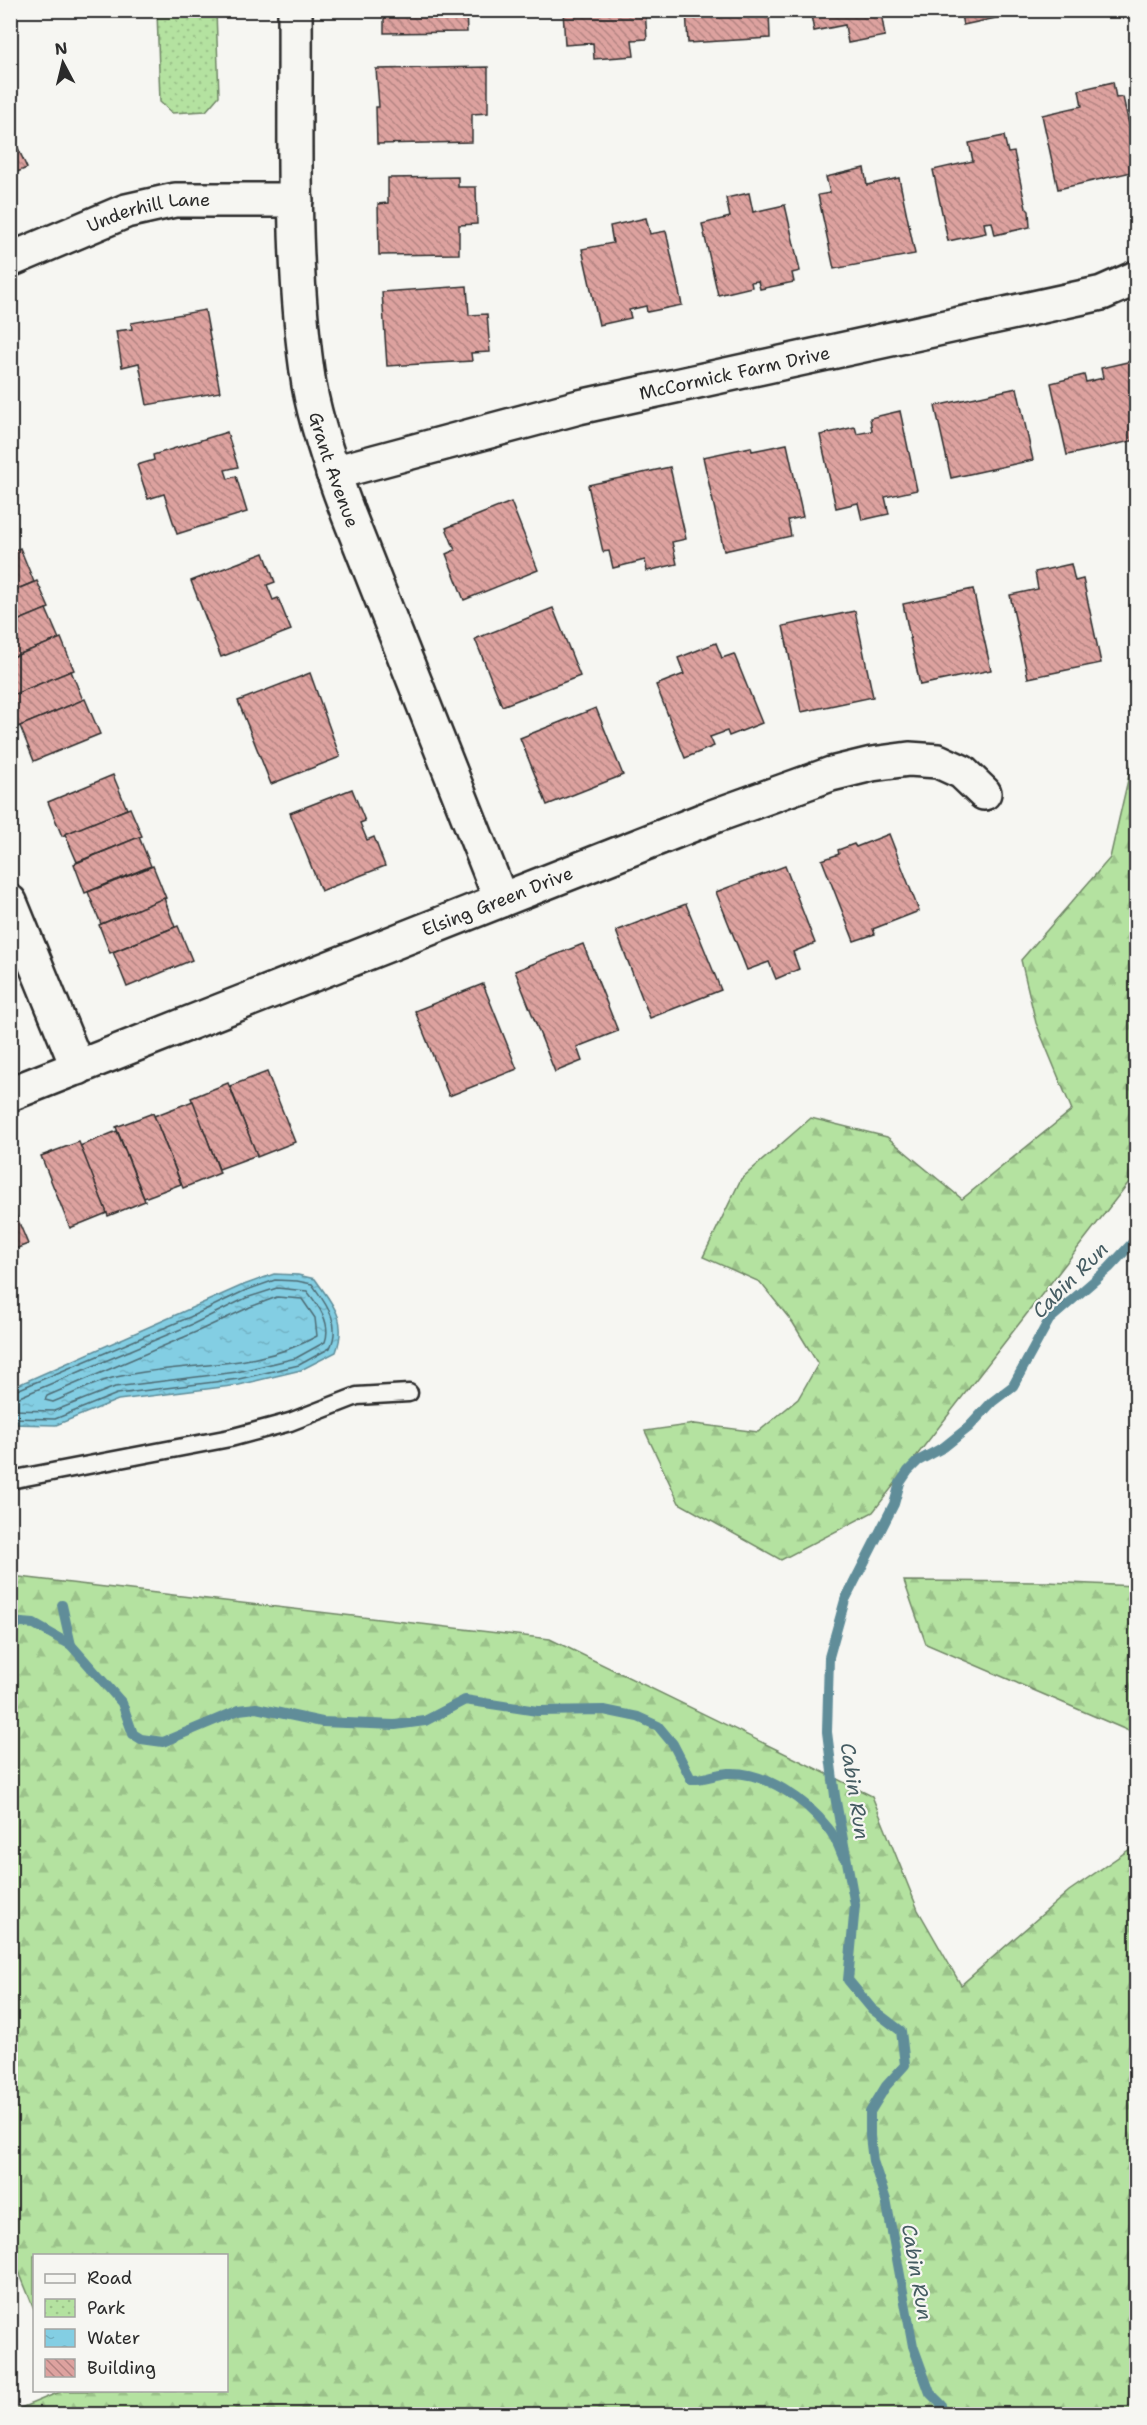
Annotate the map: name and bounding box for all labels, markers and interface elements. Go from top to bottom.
north arrow [33,33,93,93]
text: N [54,37,69,60]
street label: Underhill Lane [83,188,210,238]
street label: McCormick Farm Drive [637,341,832,406]
street label: Grant Avenue [303,409,364,531]
street label: Elsing Green Drive [418,861,576,942]
water label: Cabin Run [1026,1236,1114,1324]
water label: Cabin Run [835,1741,875,1841]
water label: Cabin Run [896,2222,938,2322]
legend [33,2254,228,2392]
text: Road [87,2266,132,2290]
text: Park [87,2296,126,2320]
text: Water [87,2326,140,2350]
text: Building [87,2356,156,2380]

